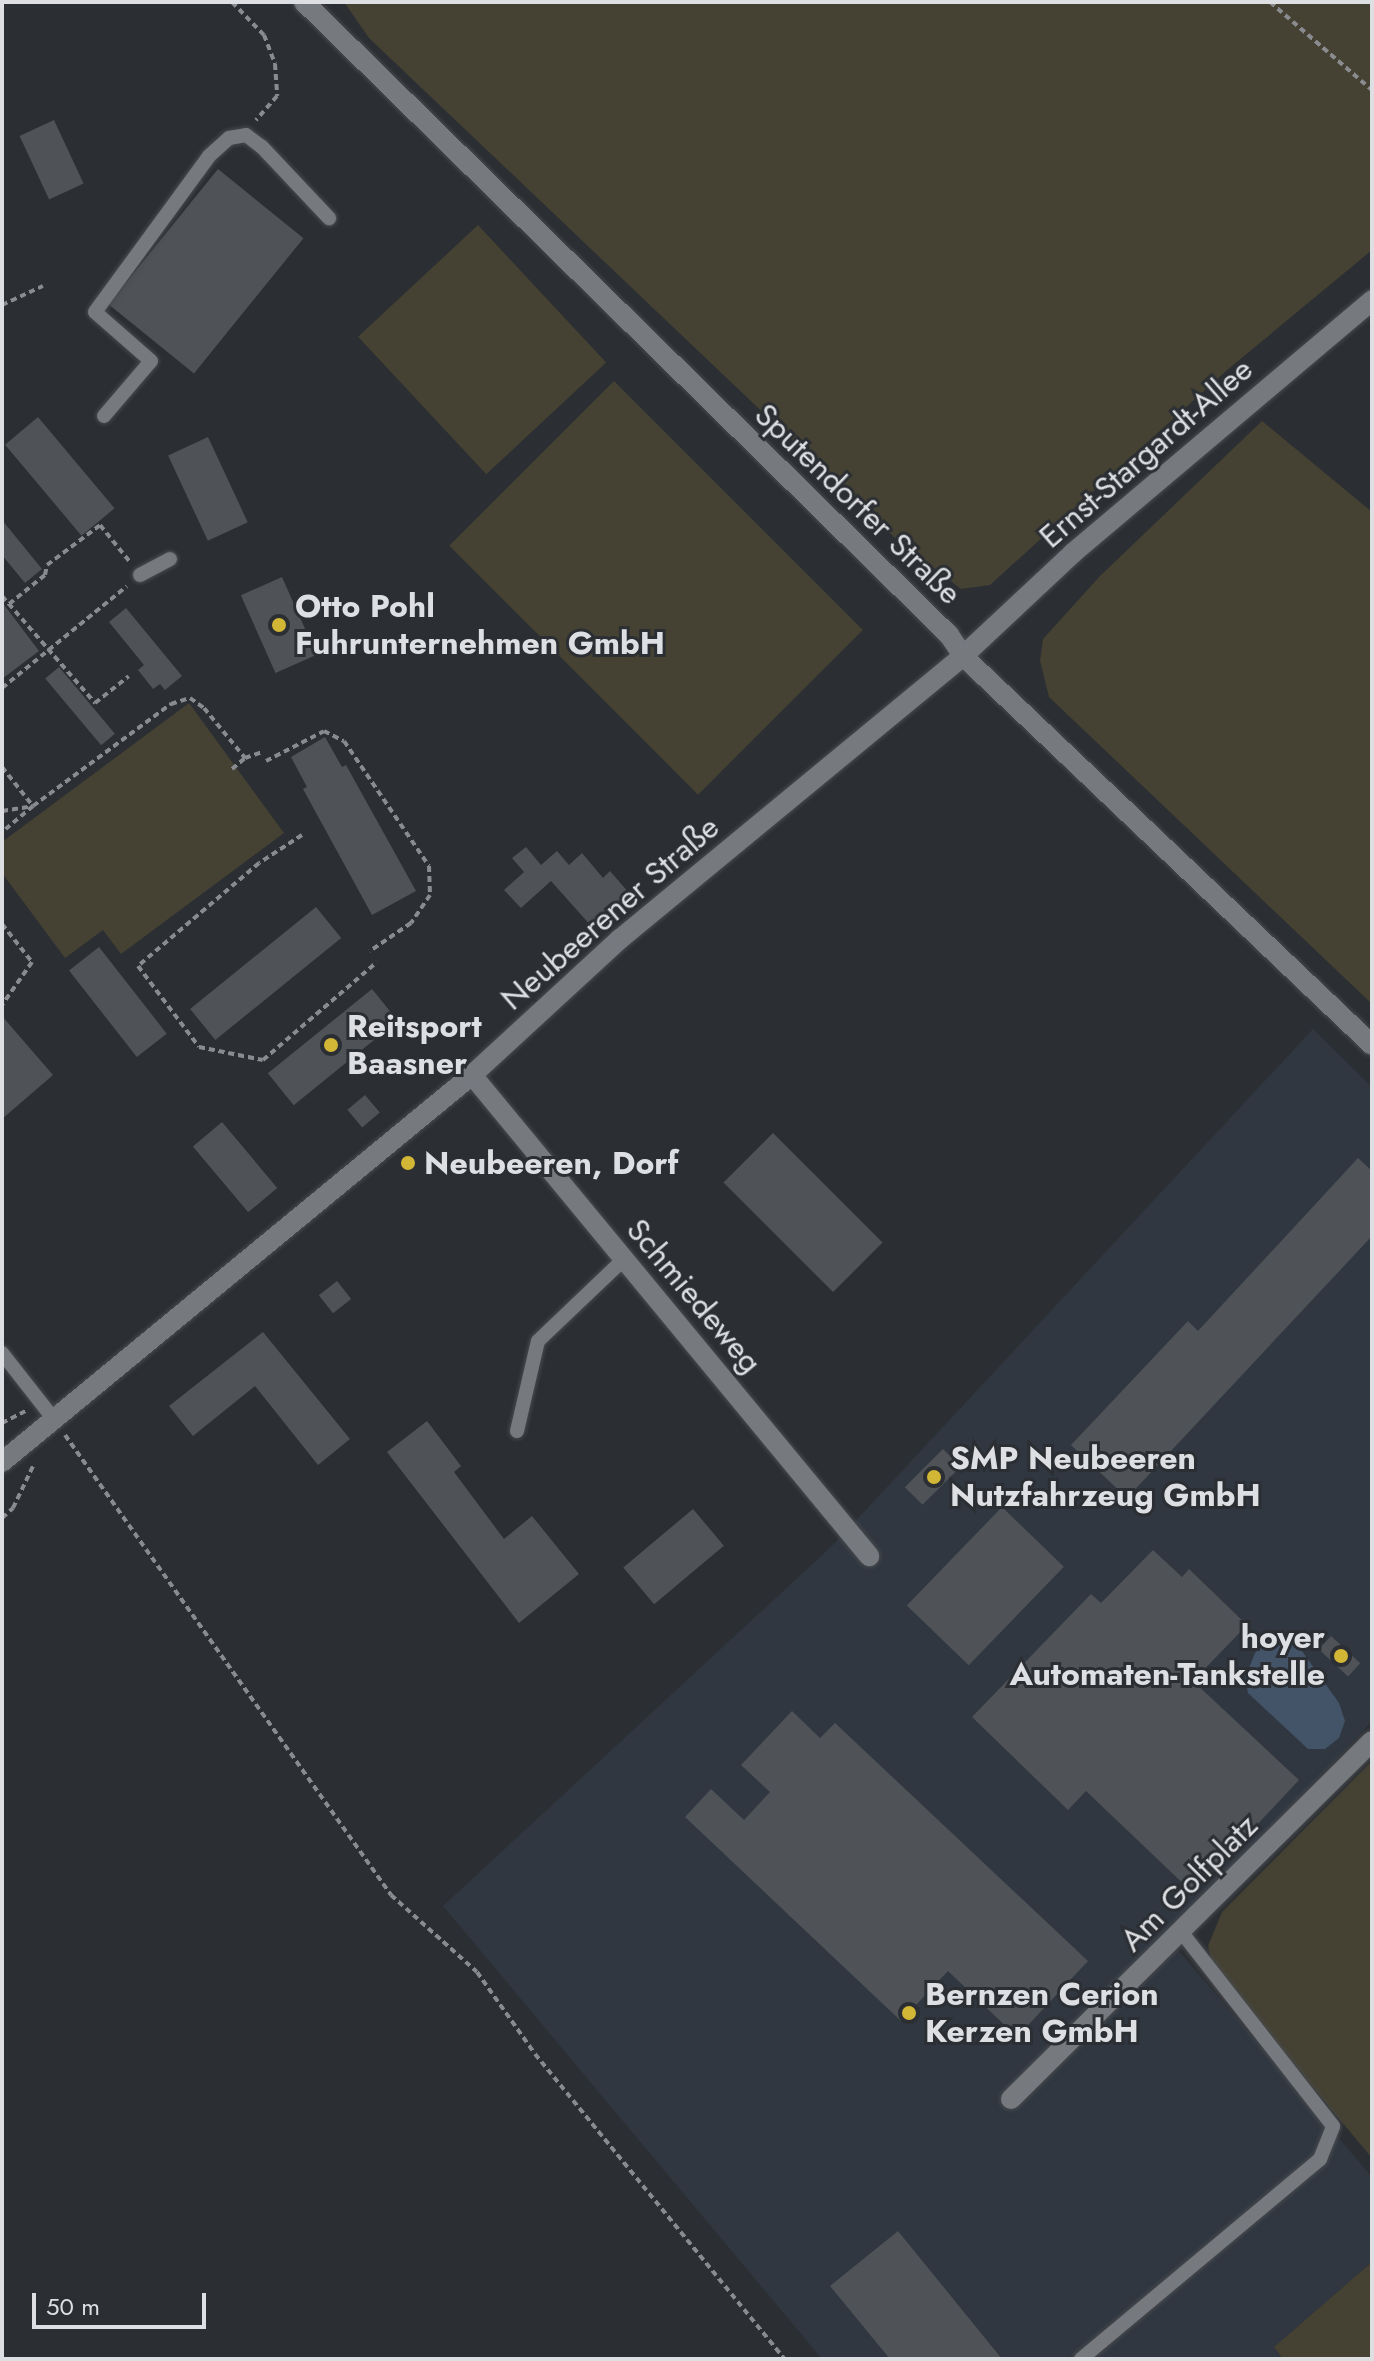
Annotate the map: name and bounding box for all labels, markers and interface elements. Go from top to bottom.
street label: Ernst-Stargardt-Allee [1032,350,1260,556]
street label: Sputendorfer Straße [747,396,969,612]
place label: Otto Pohl Fuhrunternehmen GmbH [295,588,665,663]
marker: Otto Pohl Fuhrunternehmen GmbH [270,616,288,634]
street label: Neubeerener Straße [493,808,727,1018]
place label: Reitsport Baasner [347,1008,482,1083]
marker: Reitsport Baasner [322,1036,340,1054]
place label: Neubeeren, Dorf [424,1144,678,1182]
marker: Neubeeren, Dorf [399,1154,417,1172]
street label: Schmiedeweg [618,1211,770,1381]
place label: SMP Neubeeren Nutzfahrzeug GmbH [950,1440,1261,1515]
marker: SMP Neubeeren Nutzfahrzeug GmbH [925,1468,943,1486]
place label: hoyer Automaten-Tankstelle [1010,1619,1325,1694]
marker: hoyer Automaten-Tankstelle [1332,1647,1350,1665]
street label: Am Golfplatz [1113,1807,1265,1959]
place label: Bernzen Cerion Kerzen GmbH [925,1976,1159,2051]
marker: Bernzen Cerion Kerzen GmbH [900,2004,918,2022]
scale bar [36,2277,210,2327]
text: 50 m [46,2289,100,2324]

